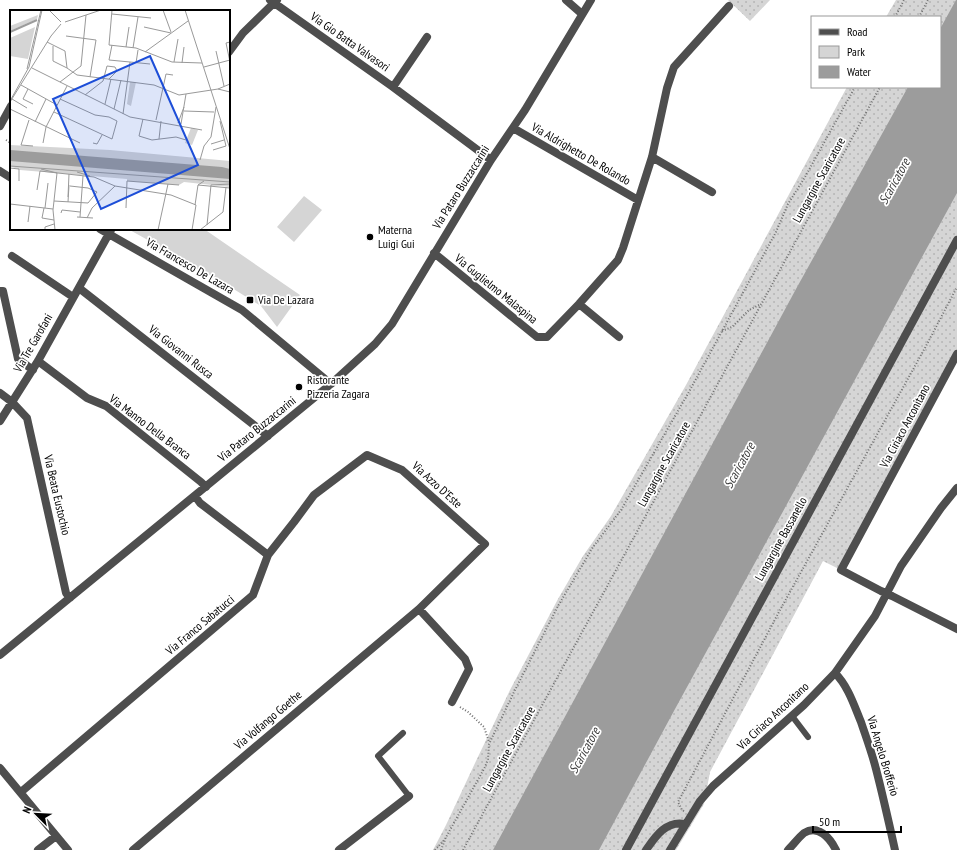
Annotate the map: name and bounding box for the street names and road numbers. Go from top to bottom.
street label: Via Gio Batta Valvasori [307,8,393,74]
street label: Via Aldrighetto De Rolando [528,119,633,188]
street label: Lungargine Scaricatore [789,135,848,225]
street label: Via Pataro Buzzaccarini [428,142,492,232]
street label: Via Francesco De Lazara [143,234,237,297]
street label: Via Guglielmo Malaspina [451,250,541,327]
street label: Via Tre Garofani [9,311,55,376]
street label: Via Giovanni Rusca [145,321,217,382]
street label: Via Ciriaco Anconitano [876,381,933,471]
street label: Via Manno Della Branca [106,390,194,462]
street label: Via Pataro Buzzaccarini [214,393,299,465]
street label: Lungargine Scaricatore [634,419,693,509]
street label: Via Beata Eustochio [41,452,74,536]
street label: Via Azzo D'Este [408,458,466,511]
street label: Lungargine Bassanello [751,494,810,583]
street label: Via Franco Sabatucci [162,592,237,658]
street label: Via Ciriaco Anconitano [733,679,812,753]
street label: Via Volfango Goethe [230,687,305,753]
street label: Lungargine Scaricatore [479,704,538,794]
street label: Via Angelo Brofferio [864,713,903,798]

